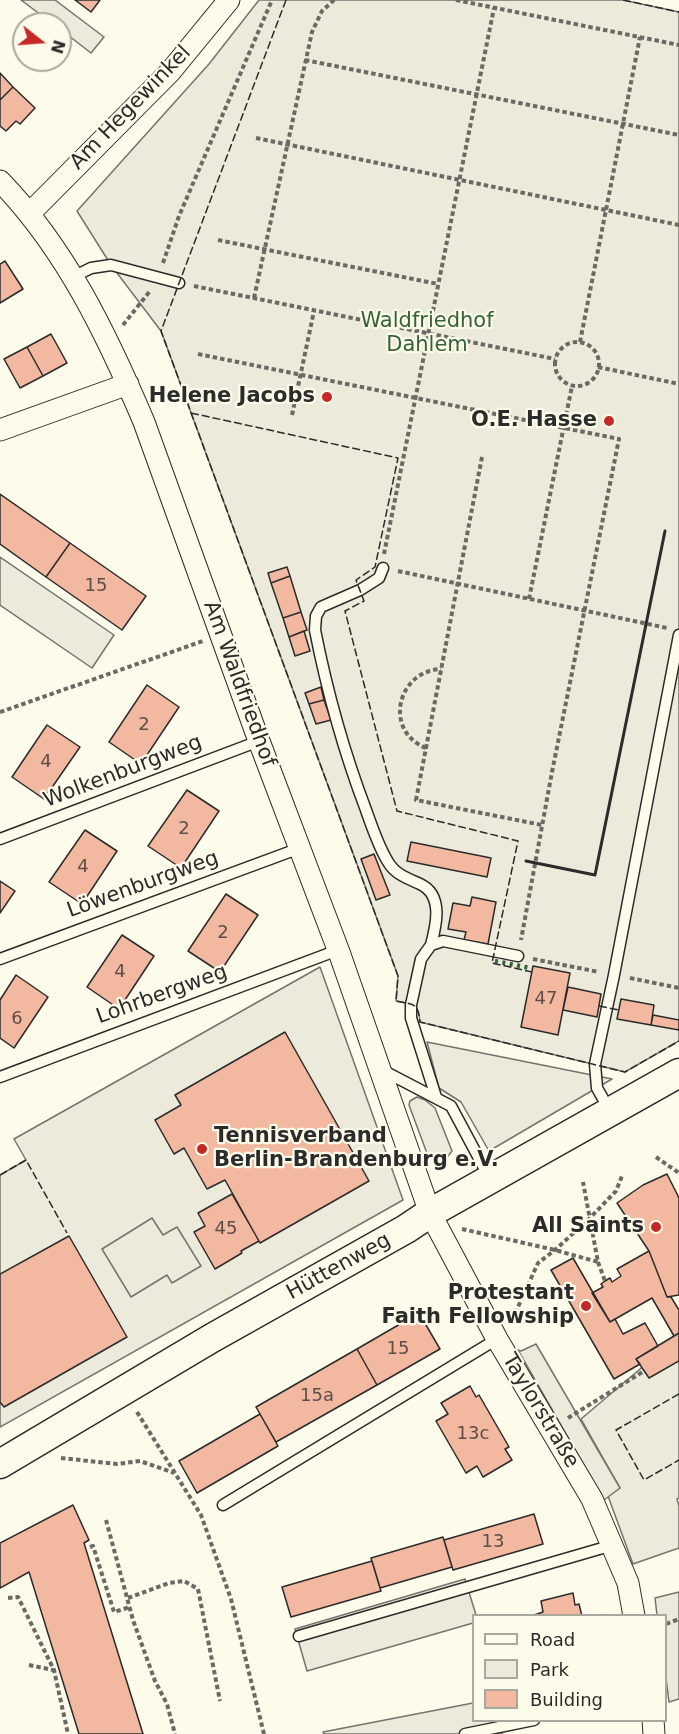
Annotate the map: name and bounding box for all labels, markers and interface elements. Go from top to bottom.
north arrow [12,12,72,72]
text: N [47,38,69,56]
street label: Am Hegewinkel [65,41,197,175]
park label: Waldfriedhof Dahlem [360,309,494,359]
place label: Helene Jacobs [149,384,315,410]
marker: Helene Jacobs [320,390,334,404]
place label: O.E. Hasse [471,408,597,434]
marker: O.E. Hasse [602,414,616,428]
house number: 15 [85,575,107,597]
street label: Am Waldfriedhof [197,598,281,770]
house number: 2 [138,714,150,736]
street label: Wolkenburgweg [40,730,206,814]
house number: 4 [40,751,52,773]
house number: 2 [178,818,190,840]
street label: Löwenburgweg [64,846,222,924]
house number: 4 [77,856,89,878]
house number: 2 [217,922,229,944]
street label: Lohrbergweg [93,960,231,1030]
house number: 4 [114,961,126,983]
house number: 47 [535,988,557,1010]
house number: 6 [11,1008,23,1030]
place label: Tennisverband Berlin-Brandenburg e.V. [214,1124,499,1174]
marker: Tennisverband Berlin-Brandenburg e.V. [195,1142,209,1156]
place label: All Saints [532,1214,644,1240]
house number: 45 [215,1218,237,1240]
marker: All Saints [649,1220,663,1234]
street label: Hüttenweg [283,1228,395,1306]
place label: Protestant Faith Fellowship [382,1281,574,1331]
marker: Protestant Faith Fellowship [579,1299,593,1313]
house number: 15 [387,1338,409,1360]
street label: Taylorstraße [496,1349,584,1473]
house number: 15a [300,1385,334,1407]
house number: 13c [457,1423,489,1445]
house number: 13 [482,1531,504,1553]
legend [472,1614,667,1722]
text: Road [530,1629,575,1650]
text: Park [530,1659,569,1680]
text: Building [530,1689,603,1710]

